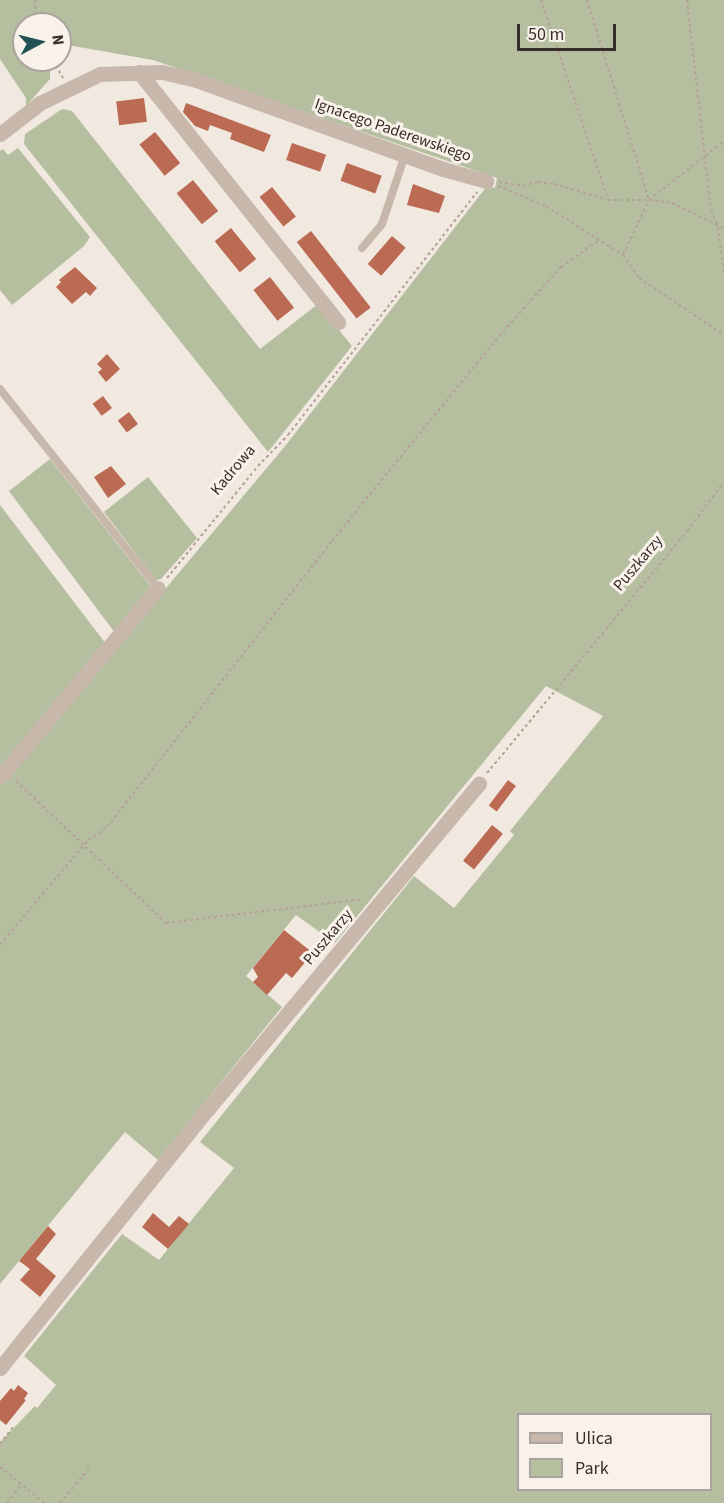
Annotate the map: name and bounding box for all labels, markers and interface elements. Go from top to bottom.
north arrow [12,12,72,72]
scale bar [520,12,619,50]
text: 50 m [528,22,564,47]
text: N [46,33,69,47]
street label: Ignacego Paderewskiego [312,94,474,166]
street label: Kadrowa [206,441,260,499]
street label: Puszkarzy [609,531,667,595]
street label: Puszkarzy [299,905,357,969]
legend [517,1413,712,1491]
text: Ulica [575,1426,613,1451]
text: Park [575,1456,609,1481]

